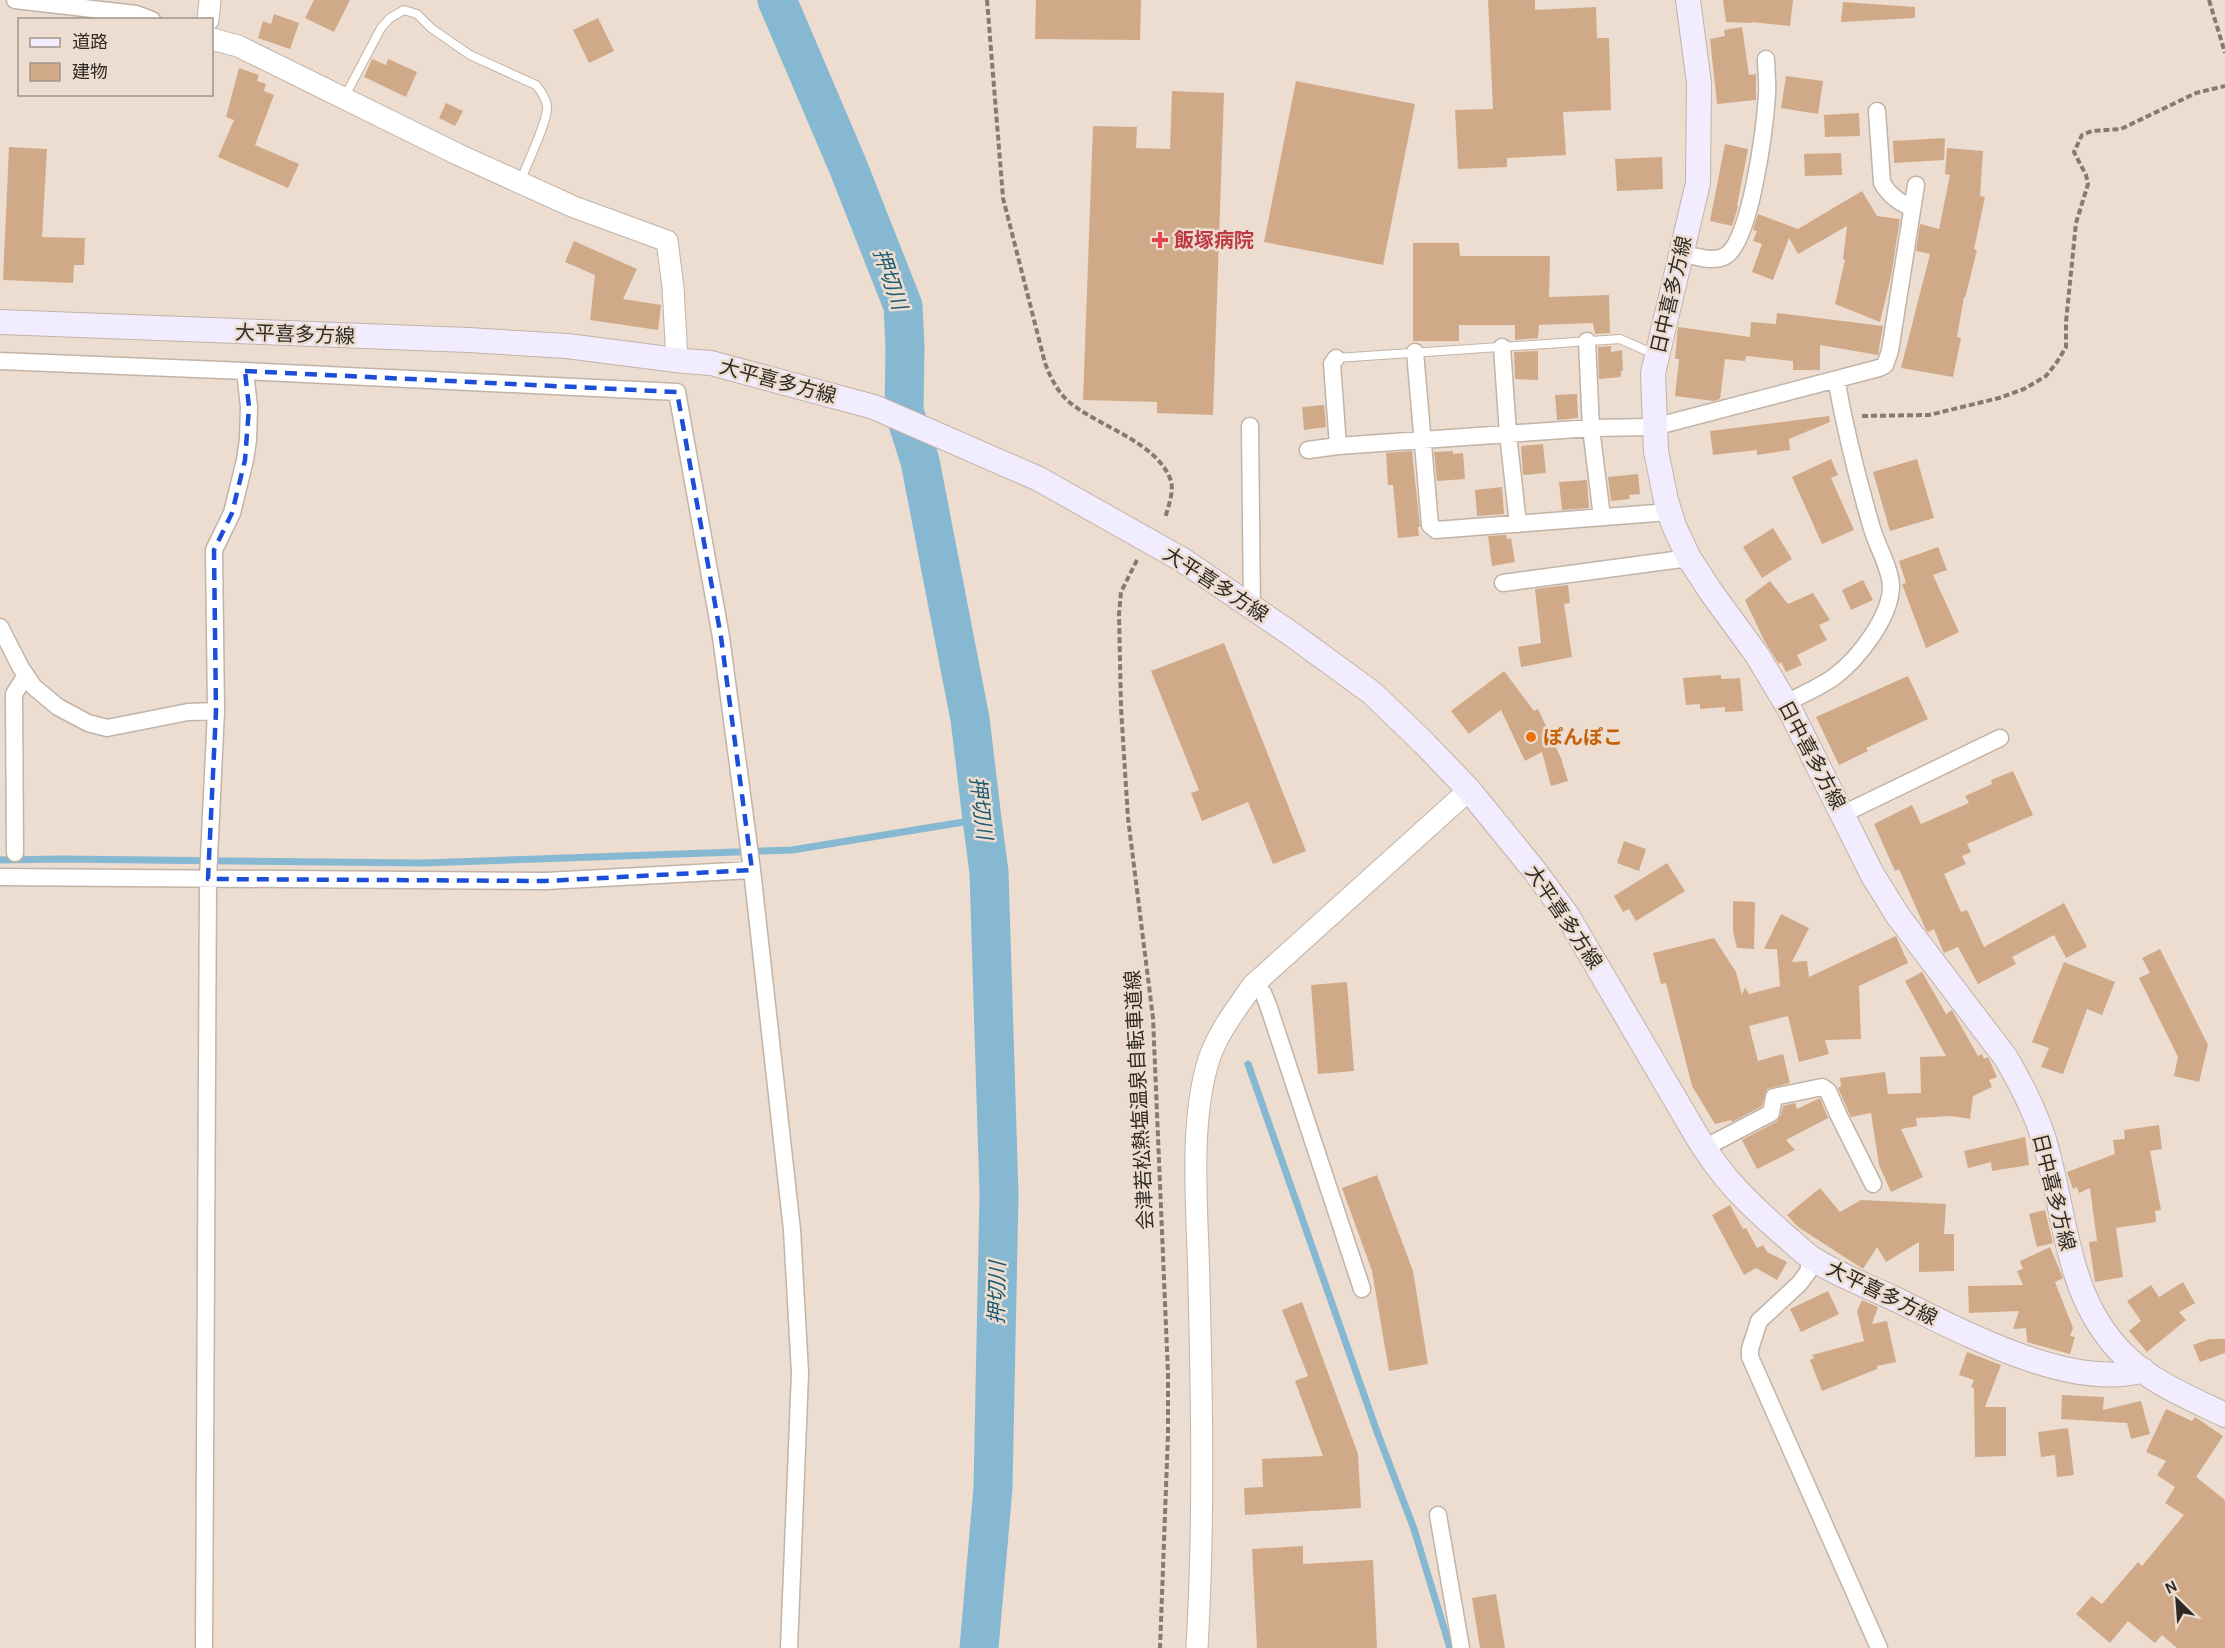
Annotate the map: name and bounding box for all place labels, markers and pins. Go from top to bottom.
place label: 飯塚病院 [1174,229,1254,252]
marker: 飯塚病院 [1151,231,1169,249]
place label: ぽんぽこ [1543,726,1623,749]
marker: ぽんぽこ [1524,730,1538,744]

